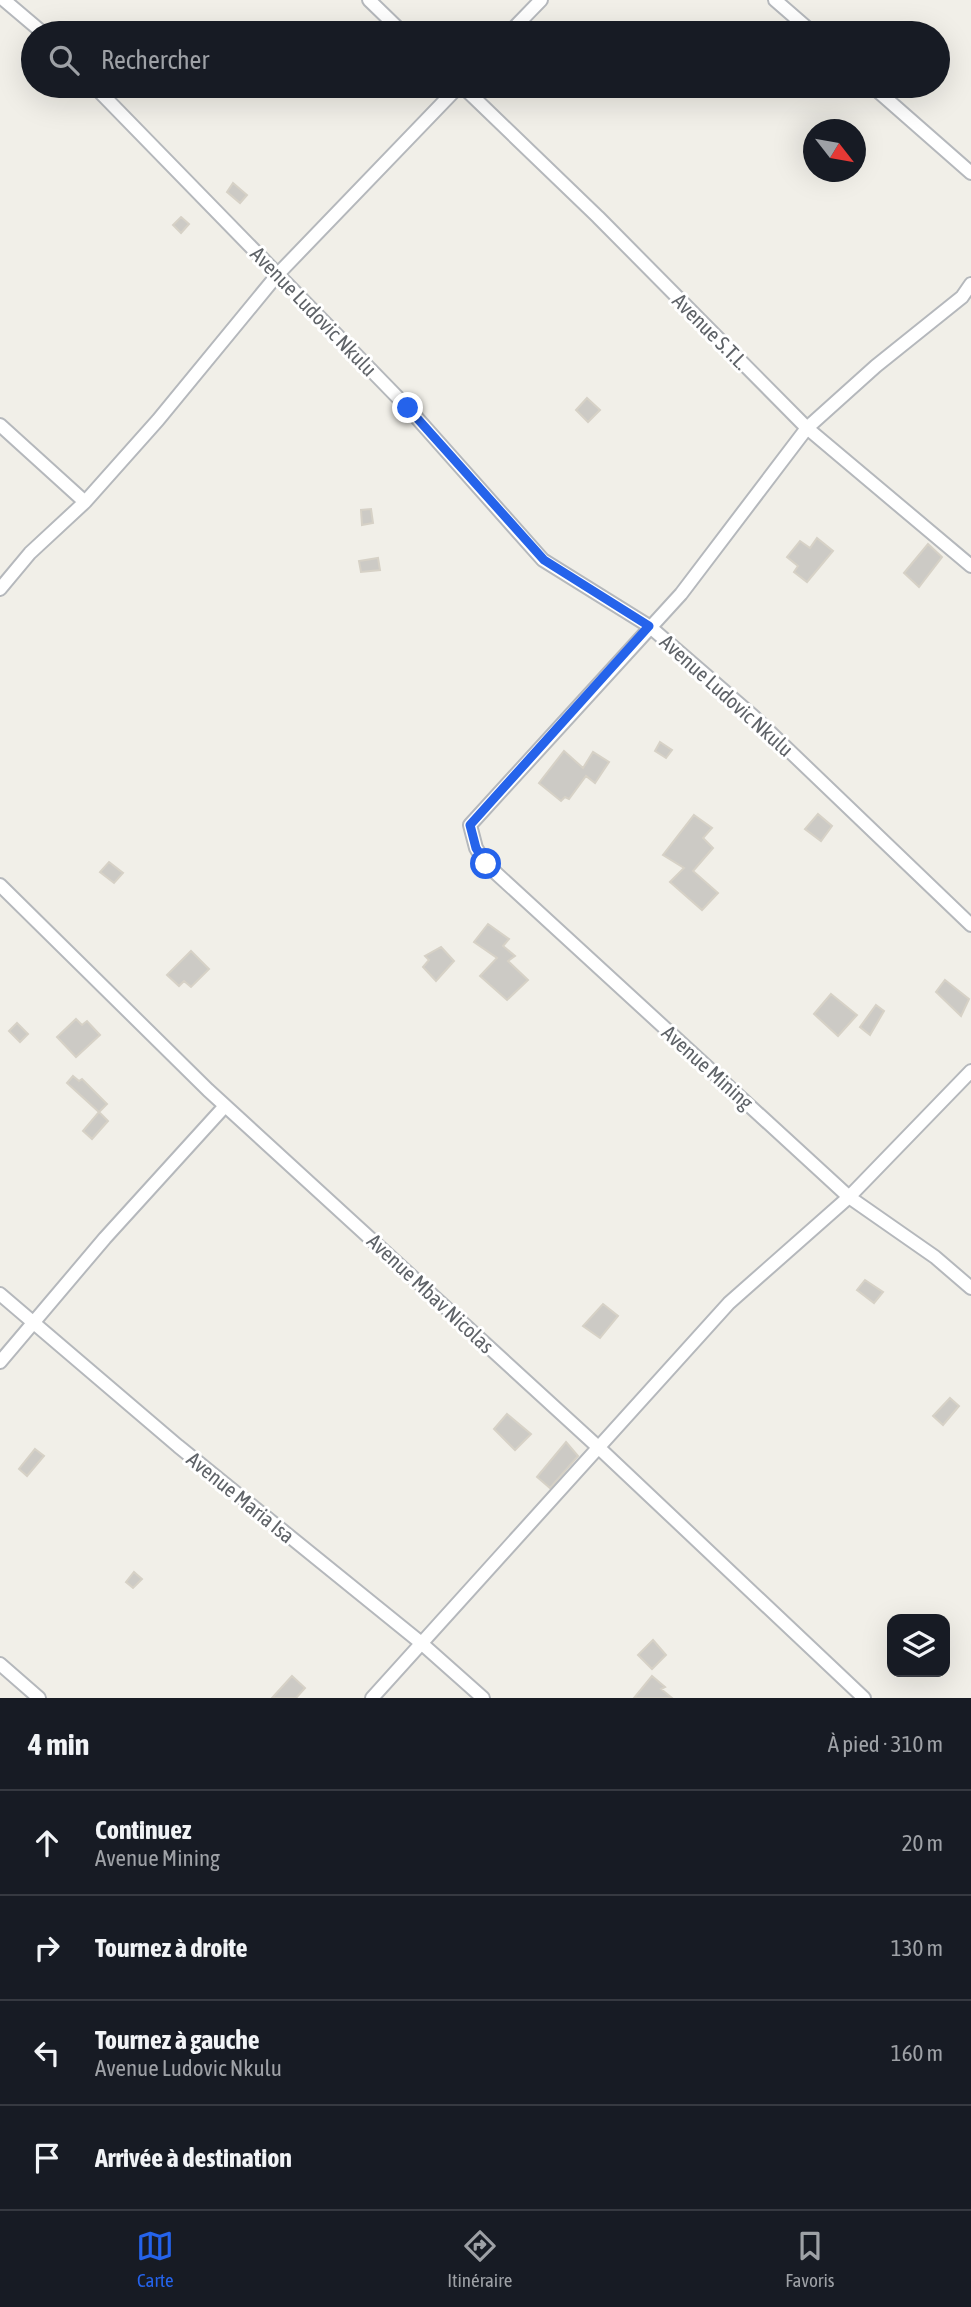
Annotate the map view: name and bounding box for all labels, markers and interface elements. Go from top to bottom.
search box [21,21,950,98]
icon: search [45,41,83,79]
text: Rechercher [101,45,209,75]
north arrow [803,119,866,182]
street label: Avenue Ludovic Nkulu [246,241,382,381]
street label: Avenue S.T.L. [668,288,754,374]
route end [392,392,423,423]
street label: Avenue Ludovic Nkulu [656,629,798,761]
route start [470,848,501,879]
street label: Avenue Mining [658,1020,758,1114]
street label: Avenue Mbav Nicolas [363,1228,499,1358]
street label: Avenue Maria Isa [183,1446,299,1548]
map controls [887,1614,950,1677]
button: layers [887,1614,950,1677]
text: 4 min [28,1727,89,1761]
text: À pied · 310 m [828,1731,943,1757]
text: Continuez [95,1815,191,1845]
icon: ahead [28,1824,66,1862]
text: 20 m [902,1830,943,1856]
text: Avenue Mining [95,1845,220,1871]
icon: right [28,1929,66,1967]
text: Tournez à droite [95,1933,248,1963]
text: 130 m [891,1935,943,1961]
text: Tournez à gauche [95,2025,260,2055]
icon: left [28,2034,66,2072]
text: 160 m [891,2040,943,2066]
text: Avenue Ludovic Nkulu [95,2055,282,2081]
icon: arrive [28,2139,66,2177]
text: Arrivée à destination [95,2143,292,2173]
tab: Carte [136,2227,174,2291]
tab: Itinéraire [447,2227,512,2291]
tab: Favoris [785,2227,835,2291]

